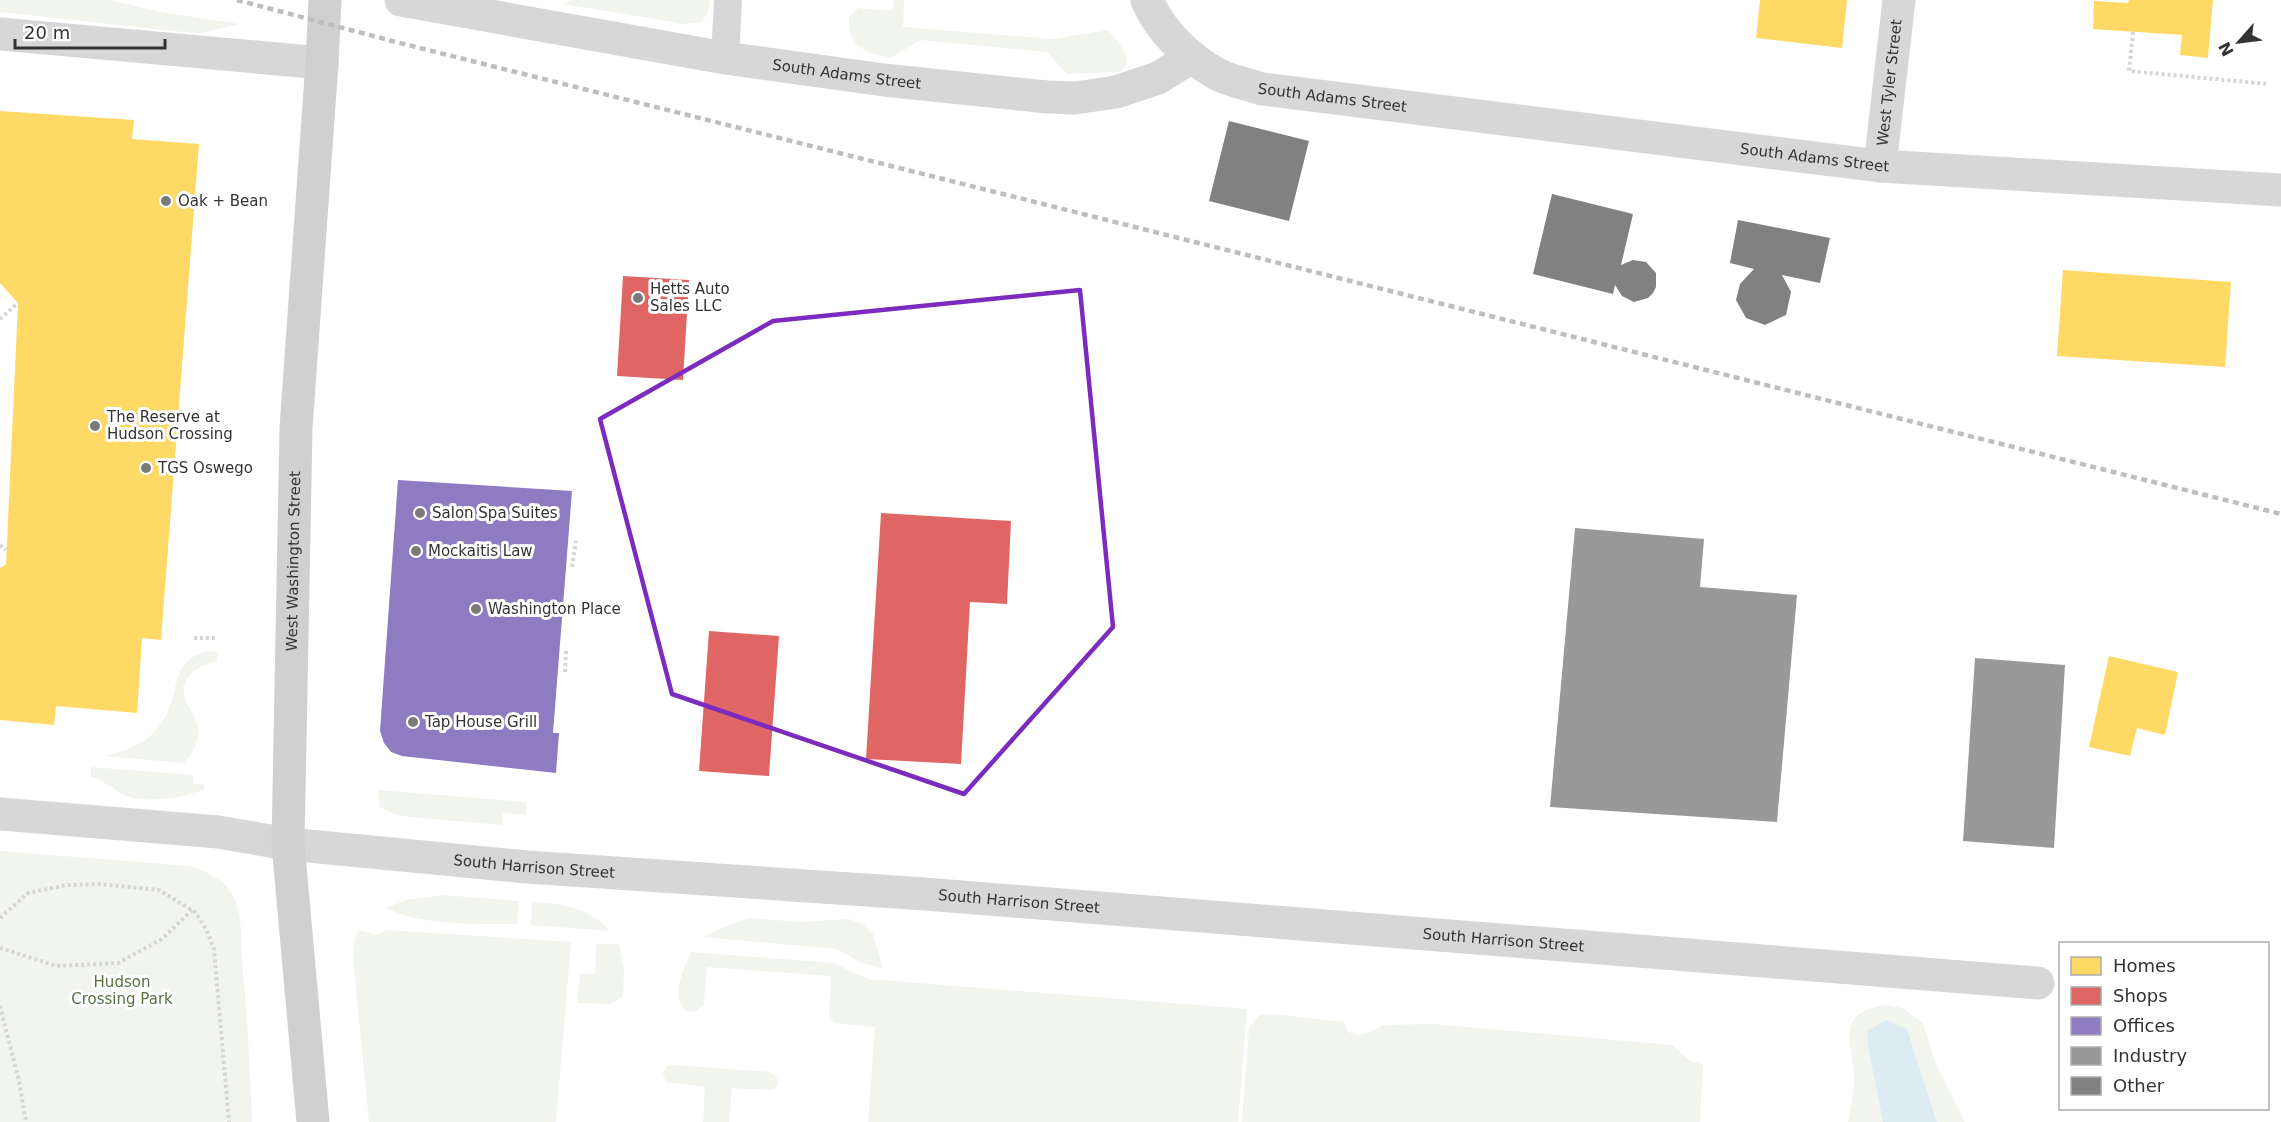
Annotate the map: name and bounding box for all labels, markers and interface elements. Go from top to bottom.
scale bar [15,12,165,50]
north arrow [2209,12,2269,72]
street label: West Tyler Street [1873,18,1906,147]
text: 20 m [24,22,70,43]
text: N [2215,38,2238,59]
street label: South Adams Street [771,56,922,93]
street label: South Adams Street [1257,80,1408,116]
street label: South Adams Street [1739,140,1890,176]
place label: Oak + Bean [178,192,268,210]
marker: Oak + Bean [159,194,173,208]
place label: Hetts Auto Sales LLC [650,280,730,315]
marker: Hetts Auto Sales LLC [631,291,645,305]
place label: The Reserve at Hudson Crossing [106,408,233,443]
marker: The Reserve at Hudson Crossing [88,419,102,433]
place label: TGS Oswego [157,459,253,477]
marker: TGS Oswego [139,461,153,475]
street label: West Washington Street [283,471,304,651]
place label: Salon Spa Suites [432,504,558,522]
marker: Salon Spa Suites [413,506,427,520]
place label: Mockaitis Law [428,542,533,560]
marker: Mockaitis Law [409,544,423,558]
place label: Washington Place [488,600,621,618]
marker: Washington Place [469,602,483,616]
place label: Tap House Grill [424,713,537,731]
marker: Tap House Grill [406,715,420,729]
street label: South Harrison Street [453,851,616,882]
street label: South Harrison Street [937,886,1101,917]
street label: South Harrison Street [1422,925,1585,956]
legend [2059,942,2269,1110]
text: Homes [2113,955,2176,976]
park label: Hudson Crossing Park [71,973,173,1008]
text: Shops [2113,985,2168,1006]
text: Offices [2113,1015,2175,1036]
text: Industry [2113,1045,2187,1066]
text: Other [2113,1075,2165,1096]

